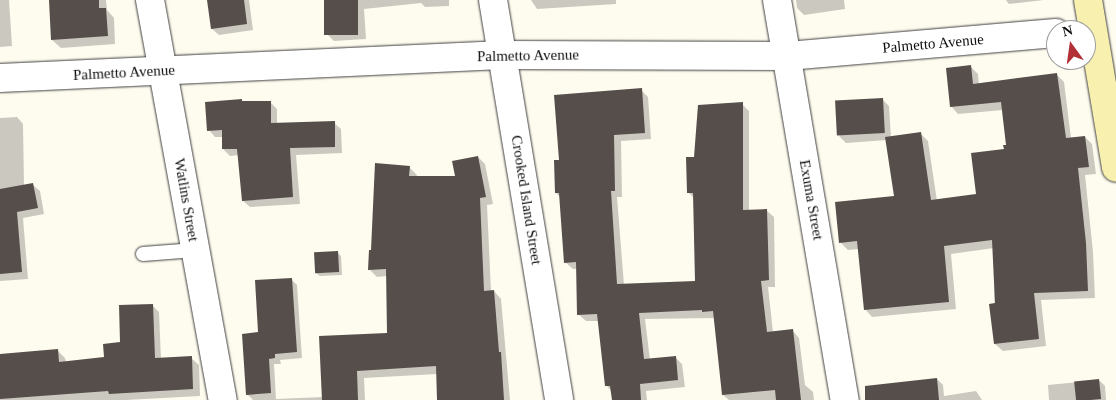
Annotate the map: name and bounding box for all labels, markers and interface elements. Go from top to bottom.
north arrow [1046,20,1096,70]
text: N [1061,22,1074,39]
street label: Palmetto Avenue [881,31,985,57]
street label: Palmetto Avenue [477,46,579,66]
street label: Palmetto Avenue [72,61,176,85]
street label: Crooked Island Street [507,134,545,266]
street label: Watlins Street [170,157,202,243]
street label: Exuma Street [795,158,827,242]

